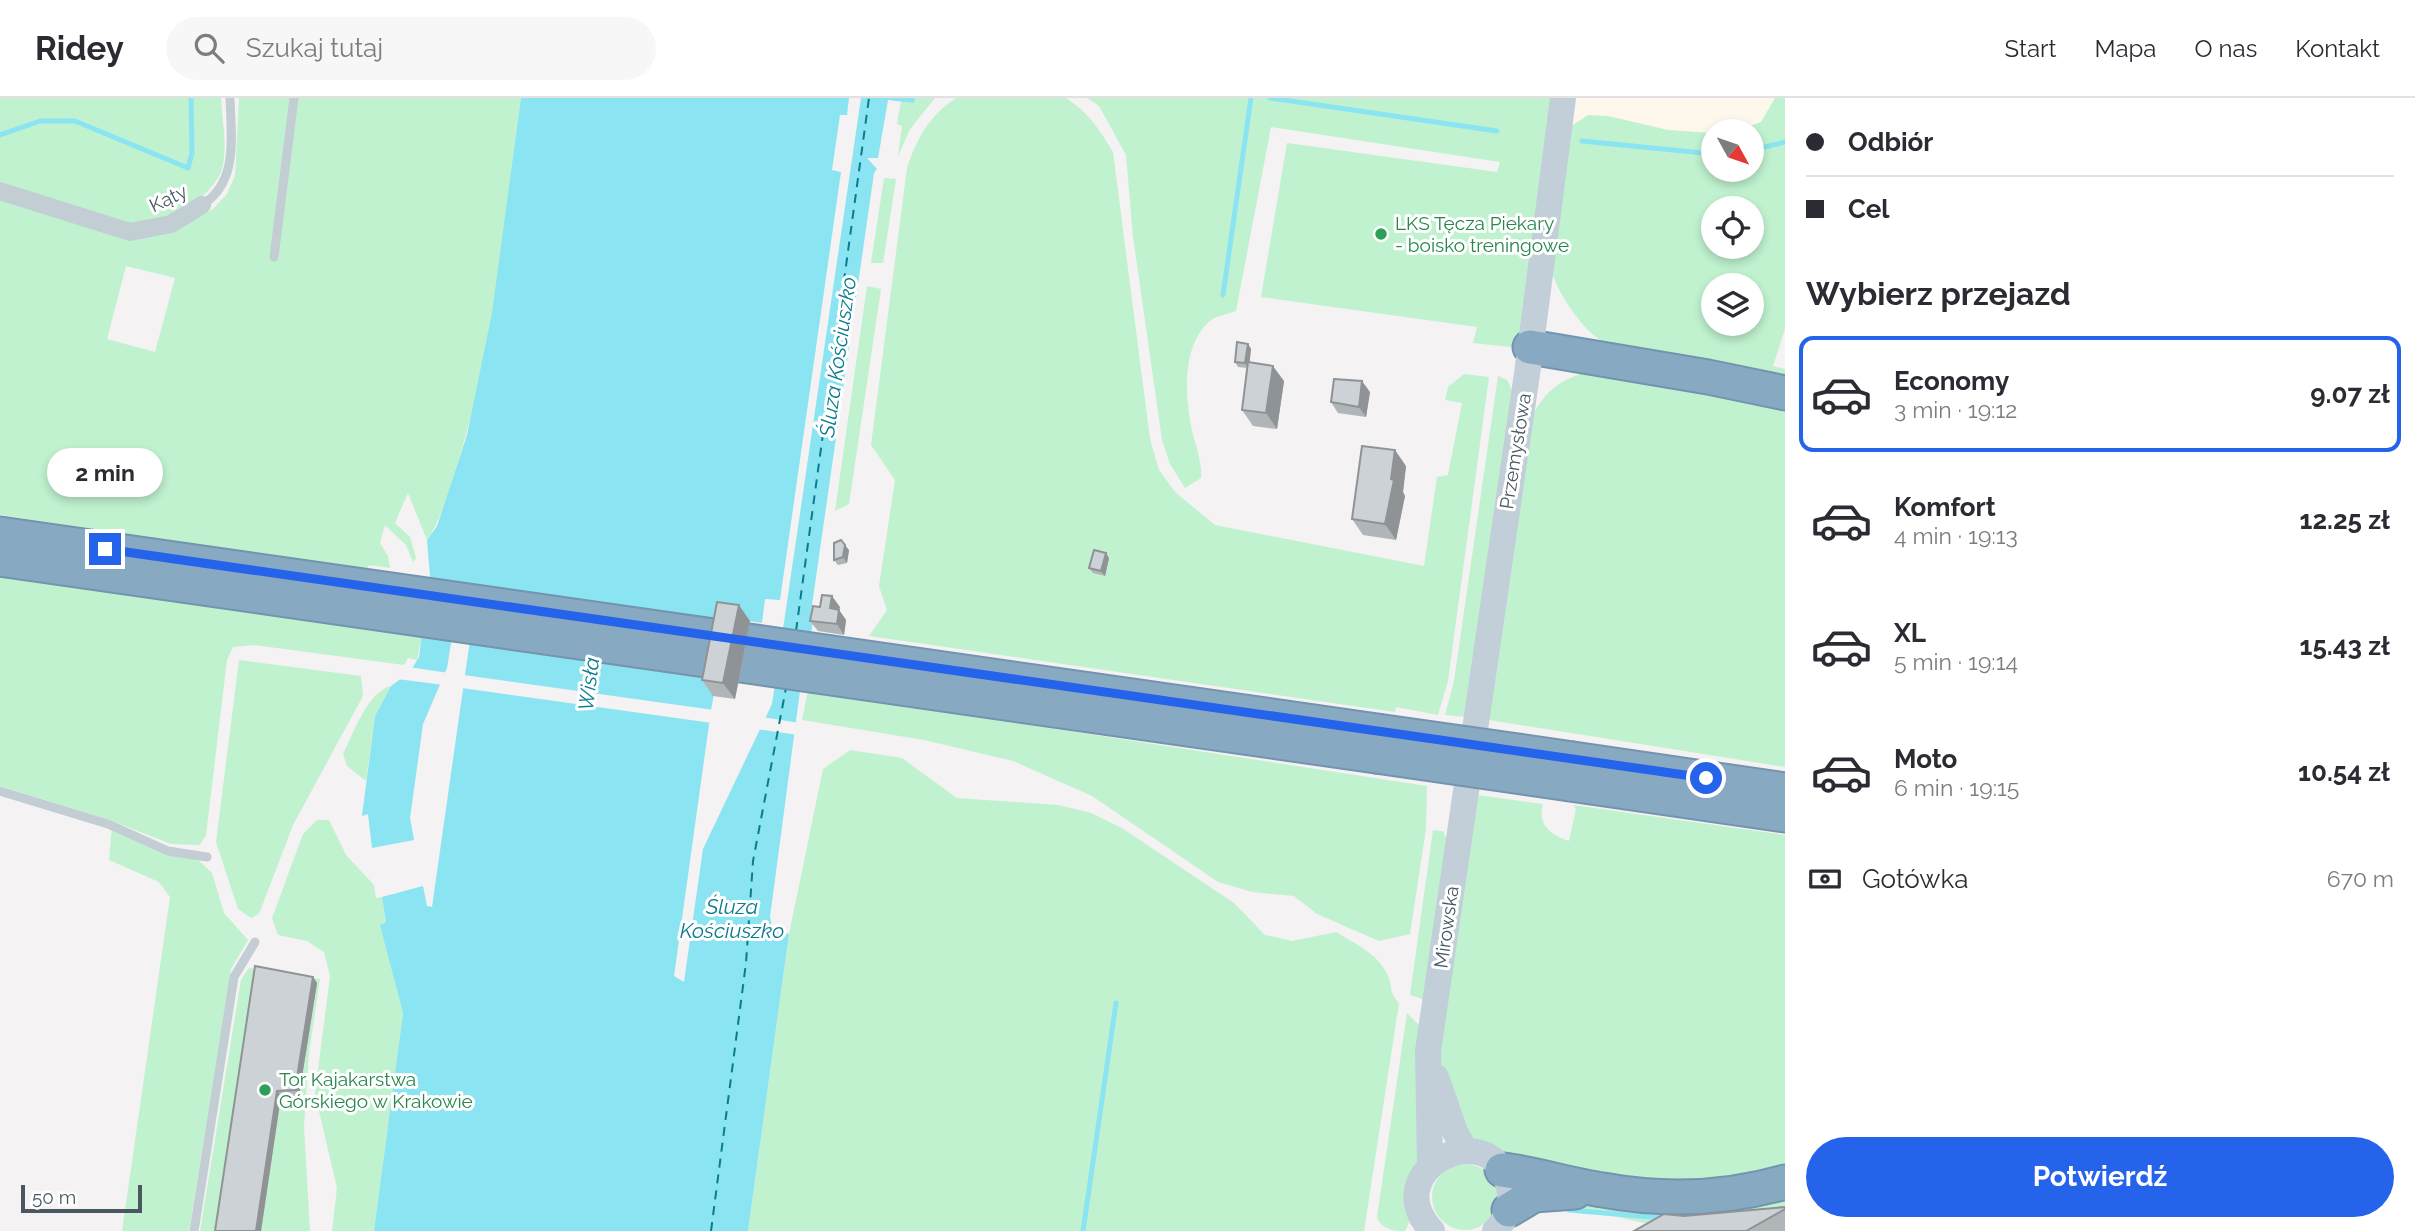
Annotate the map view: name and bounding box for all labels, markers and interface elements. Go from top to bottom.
search box [166,17,656,80]
text: Ridey [35,29,124,68]
icon: search [190,29,228,67]
text: Szukaj tutaj [246,33,383,63]
text: Start [2005,34,2057,63]
text: Mapa [2095,34,2156,63]
text: O nas [2194,34,2257,63]
text: Kontakt [2295,34,2380,63]
north arrow [1701,119,1764,182]
map controls [1701,119,1764,336]
text: Odbiór [1848,127,1933,157]
street label: Kąty [146,180,190,216]
text: Cel [1848,194,1890,224]
button: locate [1701,196,1764,259]
place label: LKS Tęcza Piekary - boisko treningowe [1395,212,1569,256]
marker: LKS Tęcza Piekary - boisko treningowe [1373,226,1389,242]
button: layers [1701,273,1764,336]
water label: Śluza Kościuszko [814,275,861,440]
text: Wybierz przejazd [1806,275,2071,312]
icon: car [1810,363,1873,426]
text: Economy [1894,366,2009,396]
text: 9.07 zł [2310,379,2390,409]
street label: Przemysłowa [1495,391,1535,511]
text: 3 min · 19:12 [1894,396,2017,423]
callout: 2 min [47,448,163,496]
text: 2 min [75,459,135,486]
icon: car [1810,489,1873,552]
text: Komfort [1894,492,1996,522]
text: 12.25 zł [2300,505,2390,535]
text: 4 min · 19:13 [1894,522,2018,549]
route end [89,533,121,565]
icon: car [1810,615,1873,678]
text: XL [1894,618,1926,648]
text: 15.43 zł [2300,631,2390,661]
text: 5 min · 19:14 [1894,648,2018,675]
water label: Wisła [573,656,604,712]
icon: car [1810,741,1873,804]
text: Moto [1894,744,1957,774]
text: 10.54 zł [2298,757,2390,787]
route start [1690,762,1722,794]
text: 6 min · 19:15 [1894,774,2019,801]
icon: cash [1806,860,1844,898]
text: Gotówka [1862,864,1968,894]
text: 670 m [2327,865,2394,892]
street label: Mirowska [1429,884,1463,970]
water label: Śluza Kościuszko [680,894,784,943]
place label: Tor Kajakarstwa Górskiego w Krakowie [279,1068,473,1112]
marker: Tor Kajakarstwa Górskiego w Krakowie [257,1082,273,1098]
button: Potwierdź [1806,1137,2394,1217]
scale bar [21,1182,142,1214]
text: 50 m [32,1186,76,1208]

